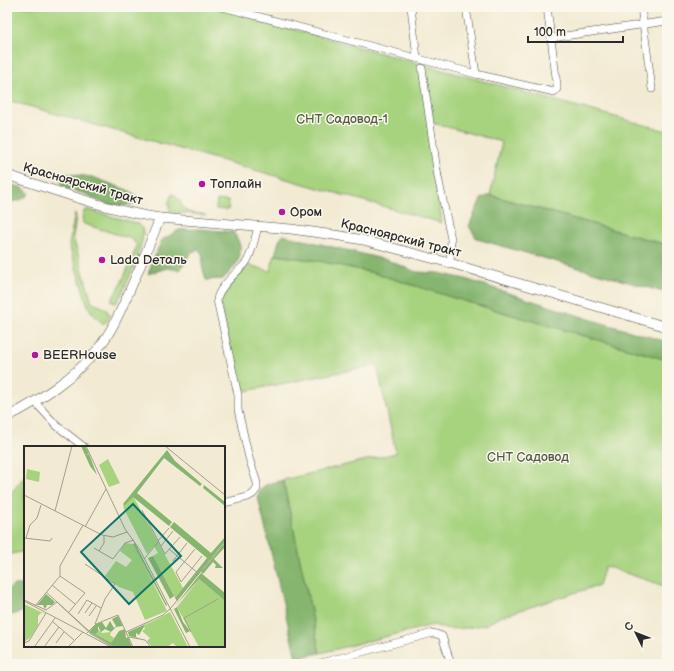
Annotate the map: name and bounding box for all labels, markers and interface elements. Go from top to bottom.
scale bar [528,18,623,44]
text: 100 m [534,25,566,40]
park label: СНТ Садовод-1 [296,111,388,127]
street label: Красноярский тракт [21,159,145,209]
place label: Топлайн [210,176,262,192]
marker: Топлайн [197,179,207,189]
place label: Ором [290,204,322,220]
marker: Ором [277,207,287,217]
street label: Красноярский тракт [339,215,463,261]
place label: Lada Dеталь [110,252,187,268]
marker: Lada Dеталь [97,255,107,265]
place label: BEERHouse [43,347,117,363]
marker: BEERHouse [30,350,40,360]
inset map [24,446,225,647]
park label: СНТ Садовод [487,449,569,465]
north arrow [616,613,656,653]
text: С [622,619,637,634]

